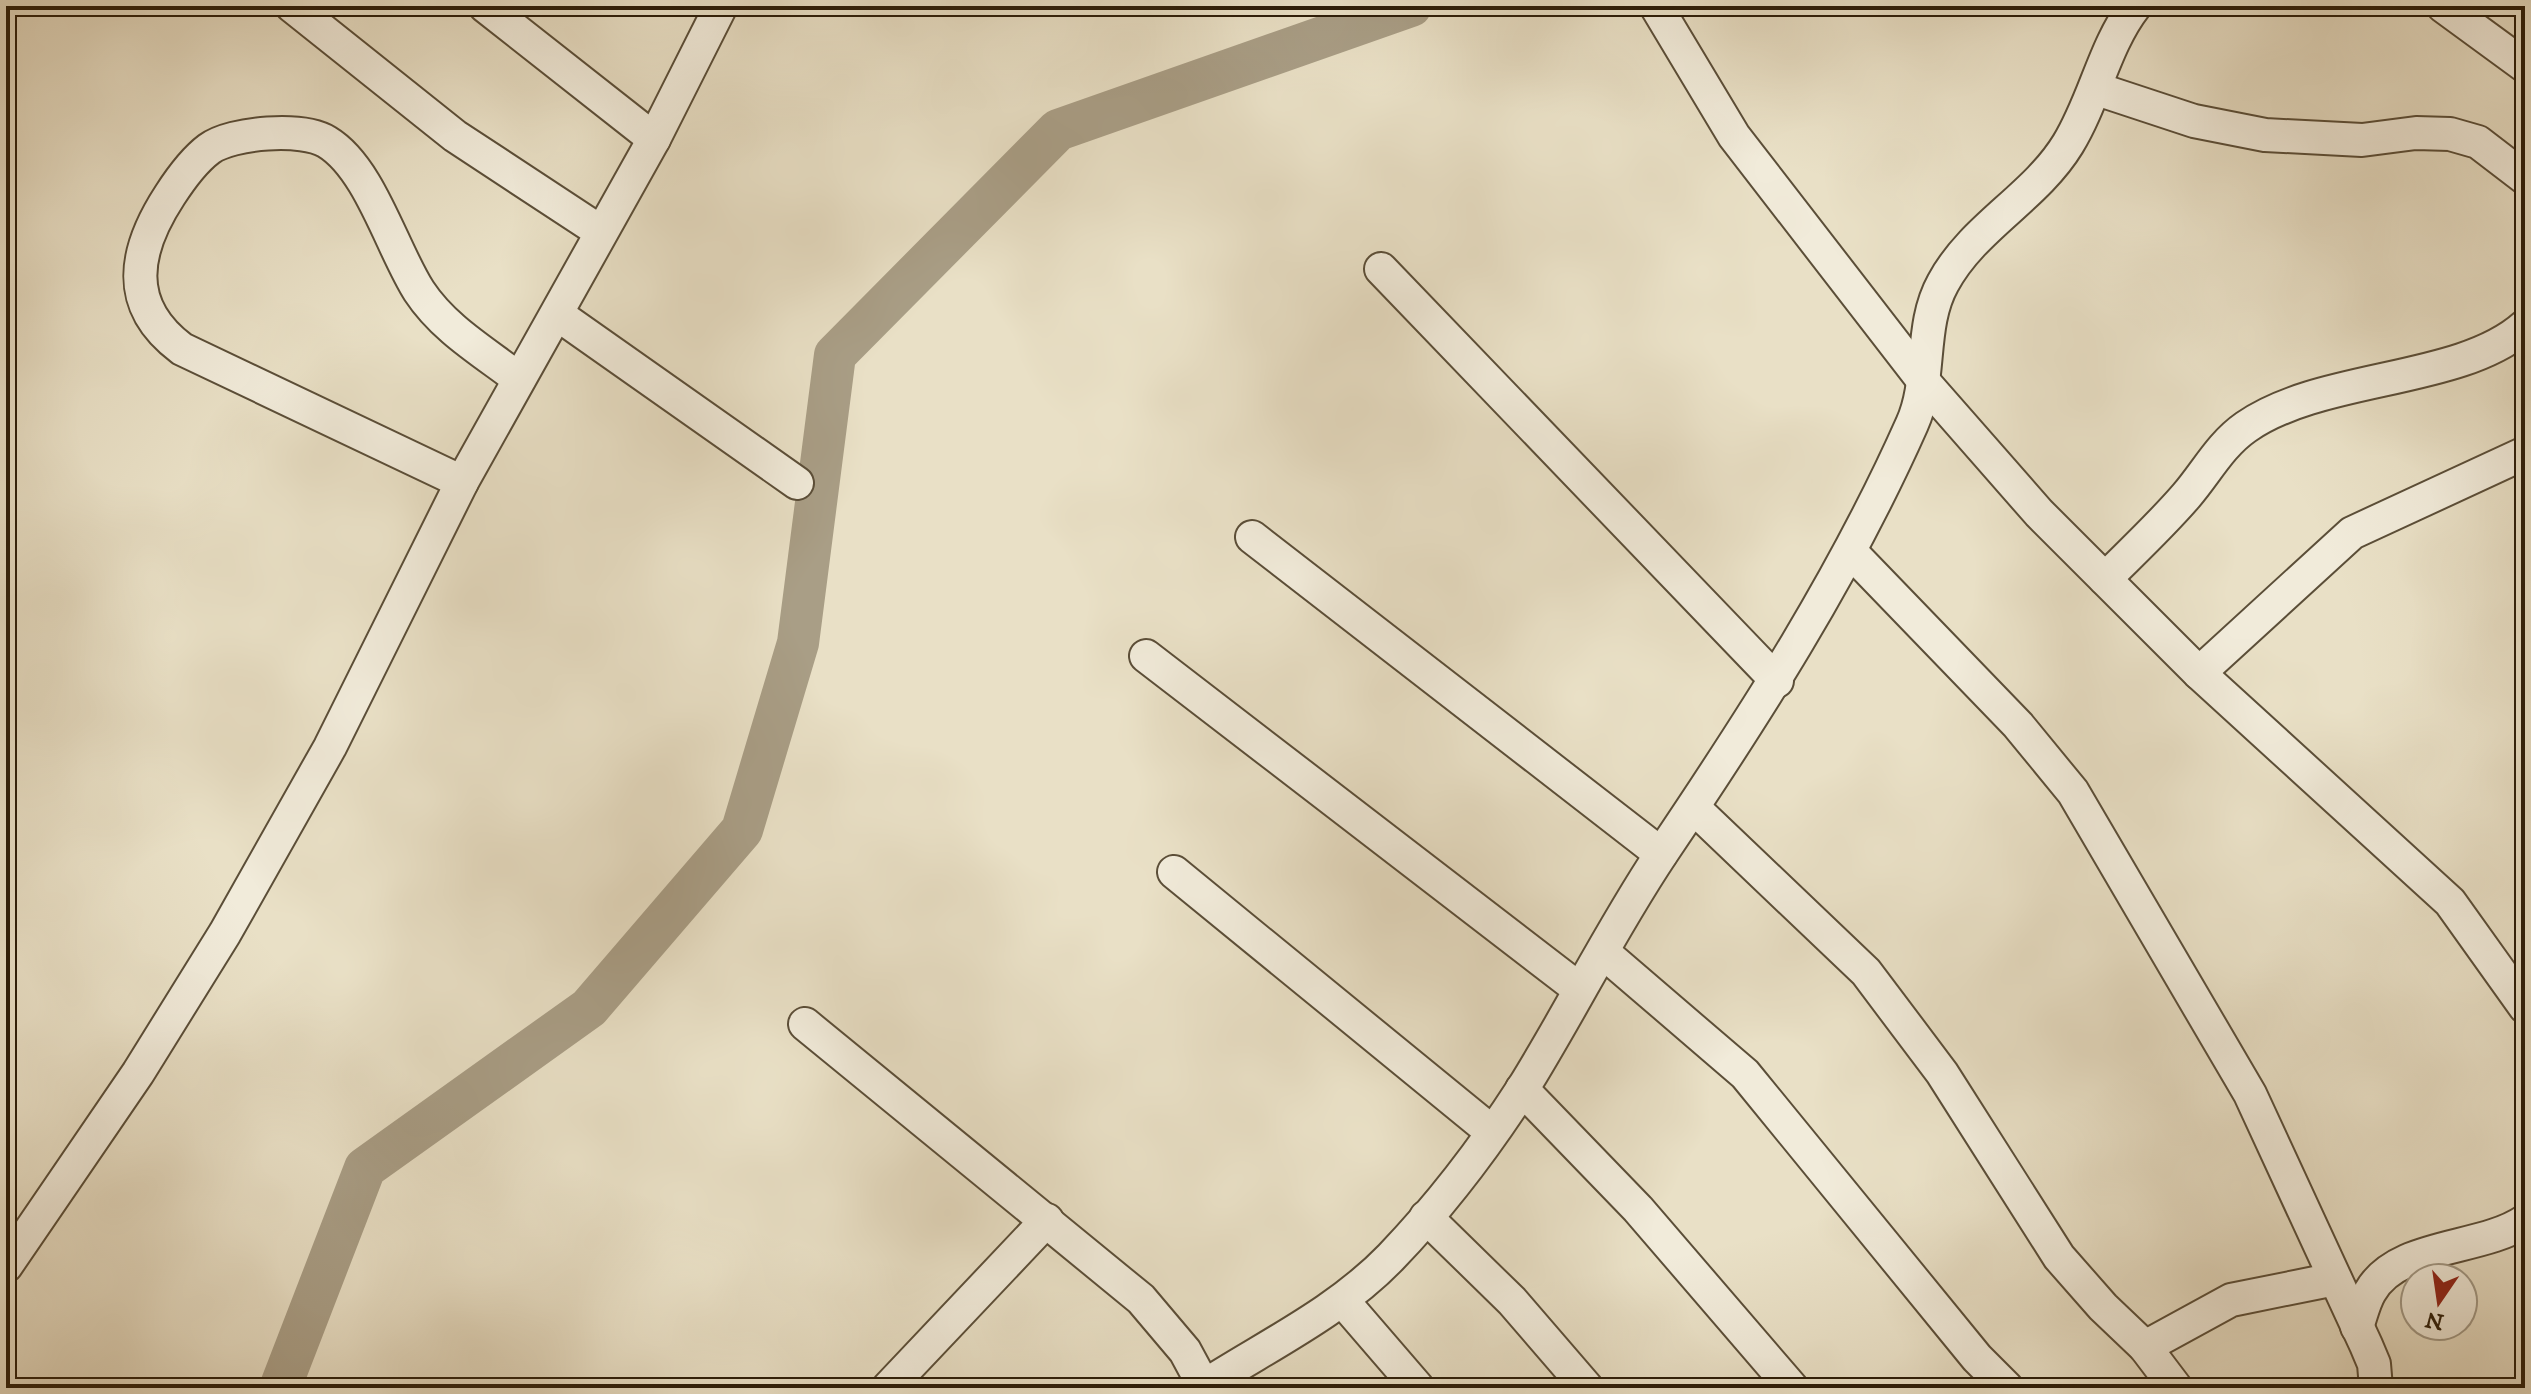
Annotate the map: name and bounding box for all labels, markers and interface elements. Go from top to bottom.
north arrow [2399,1262,2479,1342]
text: N [2423,1305,2447,1335]

